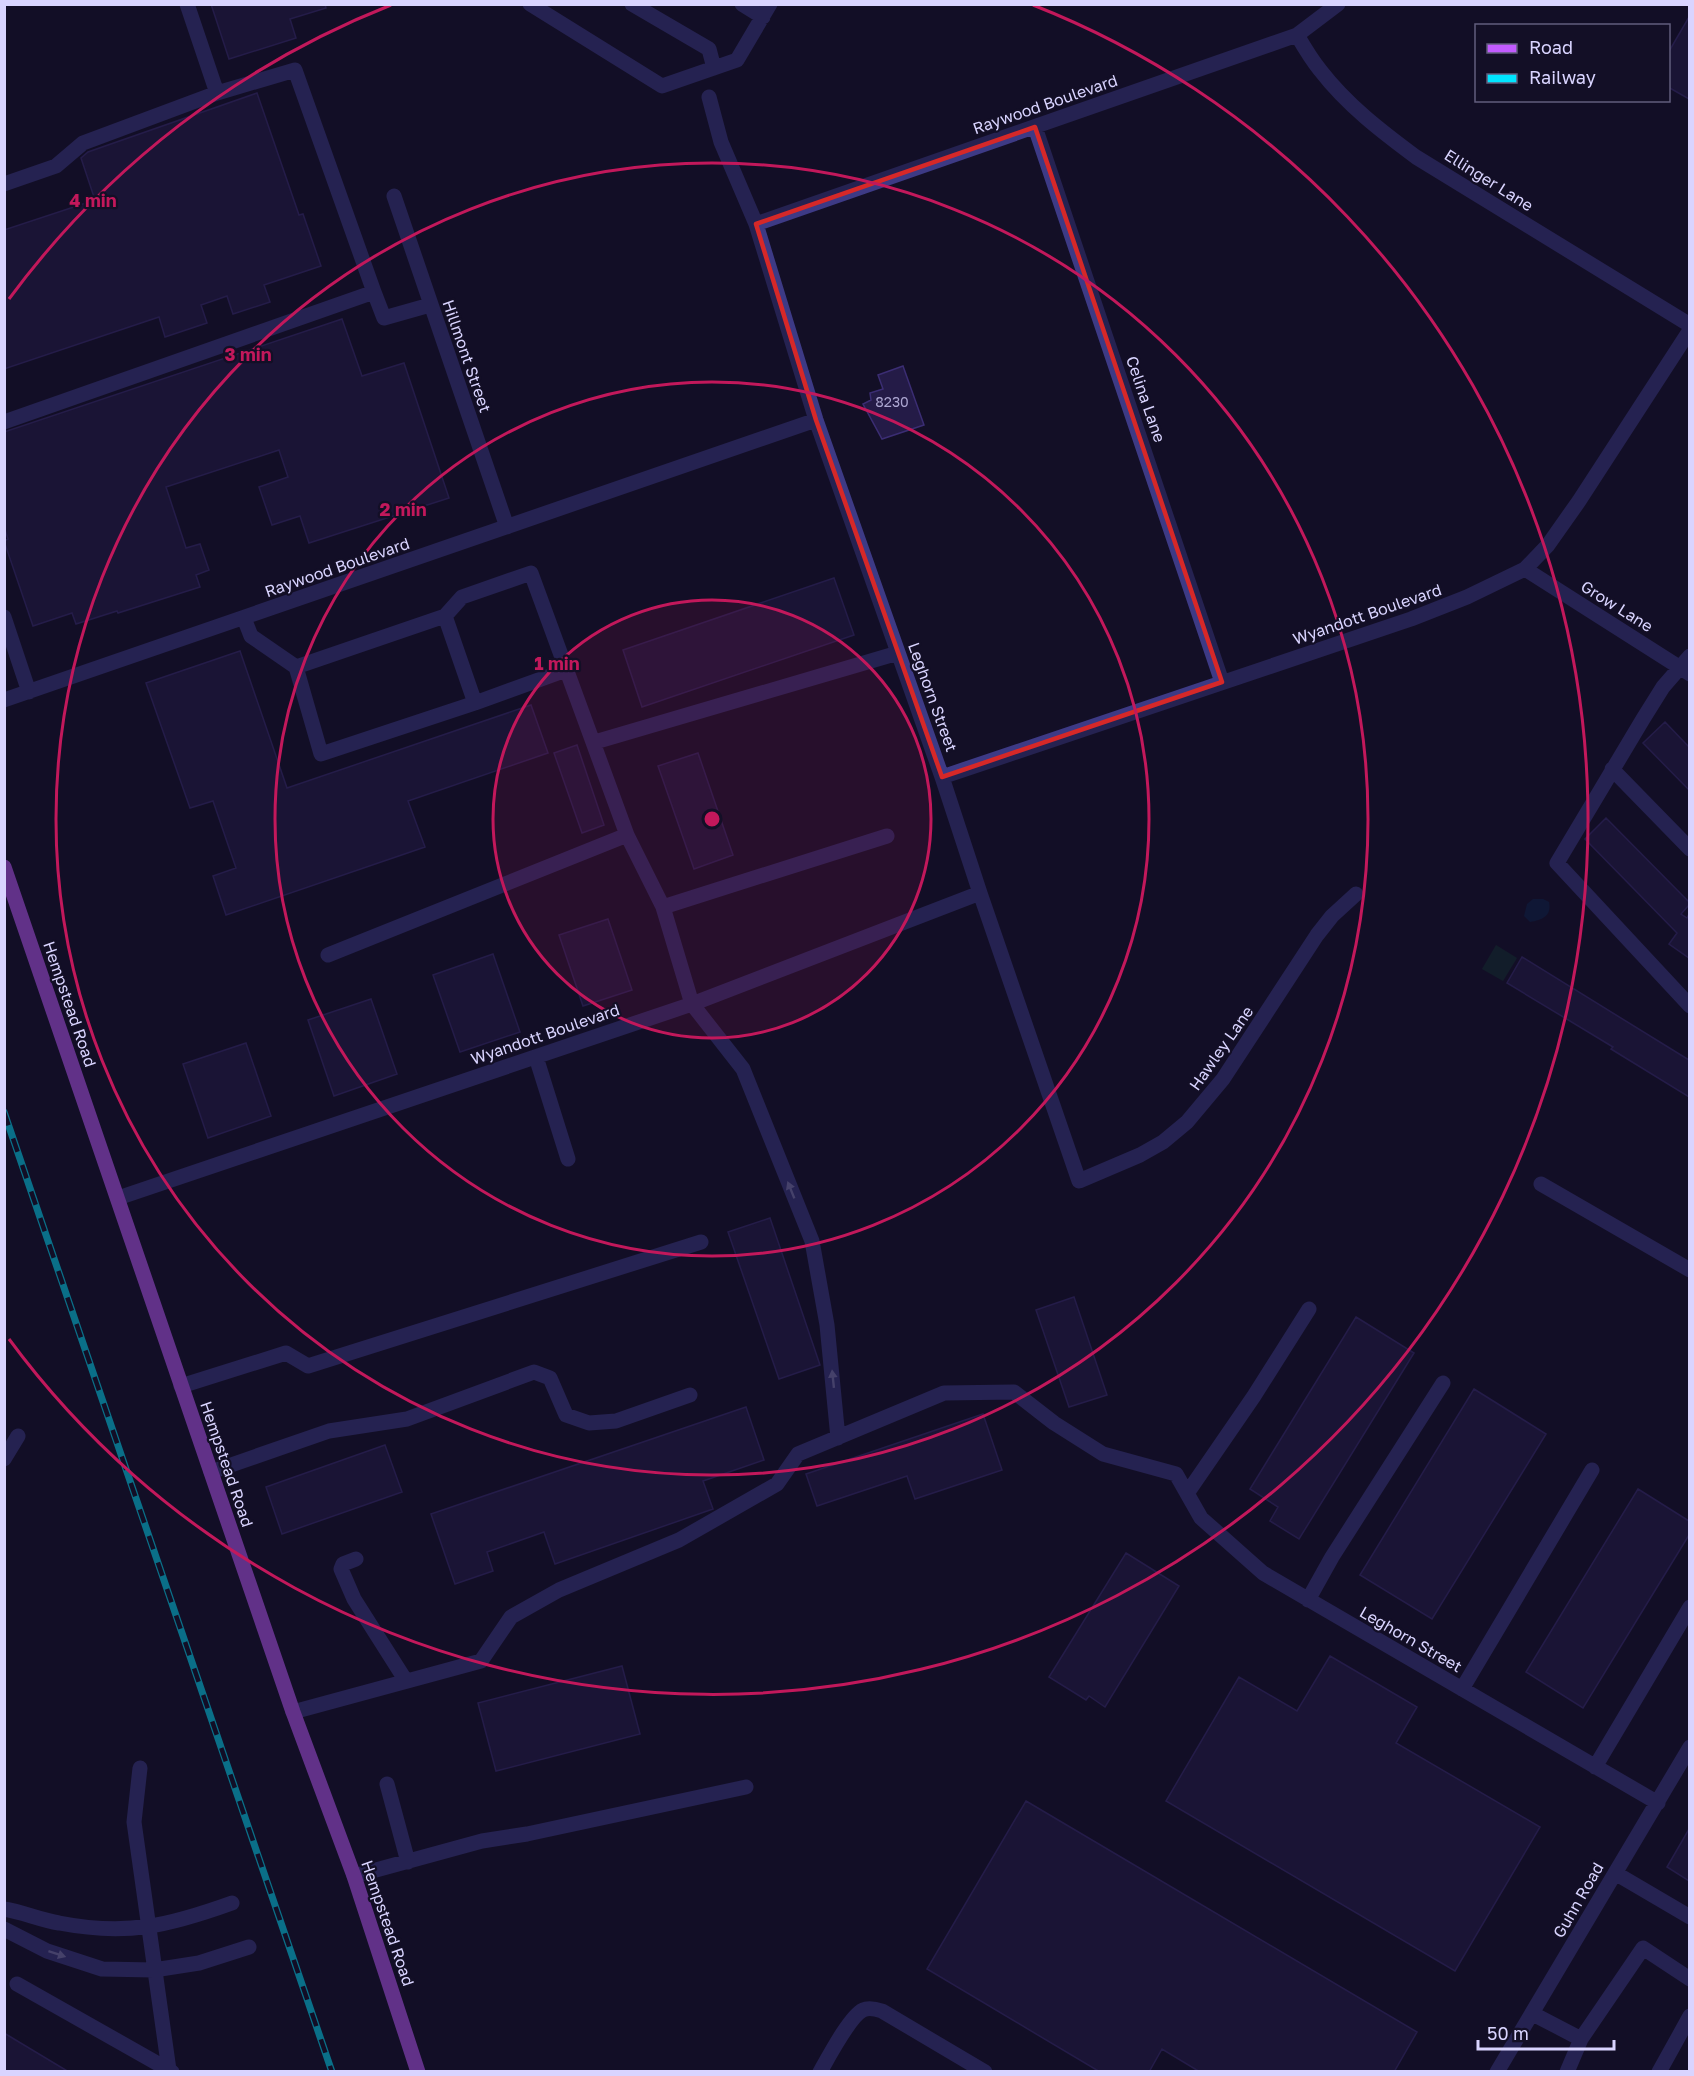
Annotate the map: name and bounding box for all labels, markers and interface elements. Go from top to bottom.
legend [1475,24,1670,102]
text: Road [1529,36,1573,58]
text: Railway [1529,66,1596,88]
street label: Raywood Boulevard [970,70,1120,138]
street label: Ellinger Lane [1441,145,1537,215]
text: 4 min [69,189,117,211]
street label: Hillmont Street [438,297,496,415]
text: 3 min [224,343,272,365]
street label: Celina Lane [1122,353,1170,445]
house number: 8230 [875,393,909,410]
text: 2 min [379,498,427,520]
street label: Raywood Boulevard [262,533,412,601]
street label: Grow Lane [1577,576,1657,636]
street label: Wyandott Boulevard [1290,579,1444,649]
street label: Leghorn Street [904,640,962,754]
text: 1 min [534,652,580,674]
centre of rings [702,809,722,829]
street label: Hempstead Road [39,938,101,1070]
street label: Wyandott Boulevard [468,999,622,1069]
street label: Hawley Lane [1185,1002,1257,1094]
one-way arrow [786,1181,795,1199]
one-way arrow [828,1370,838,1389]
street label: Hempstead Road [196,1398,258,1530]
street label: Leghorn Street [1356,1602,1466,1676]
street label: Hempstead Road [357,1857,419,1989]
street label: Guhn Road [1548,1859,1608,1941]
one-way arrow [48,1950,66,1960]
scale bar [1478,2013,1614,2051]
text: 50 m [1487,2022,1529,2044]

